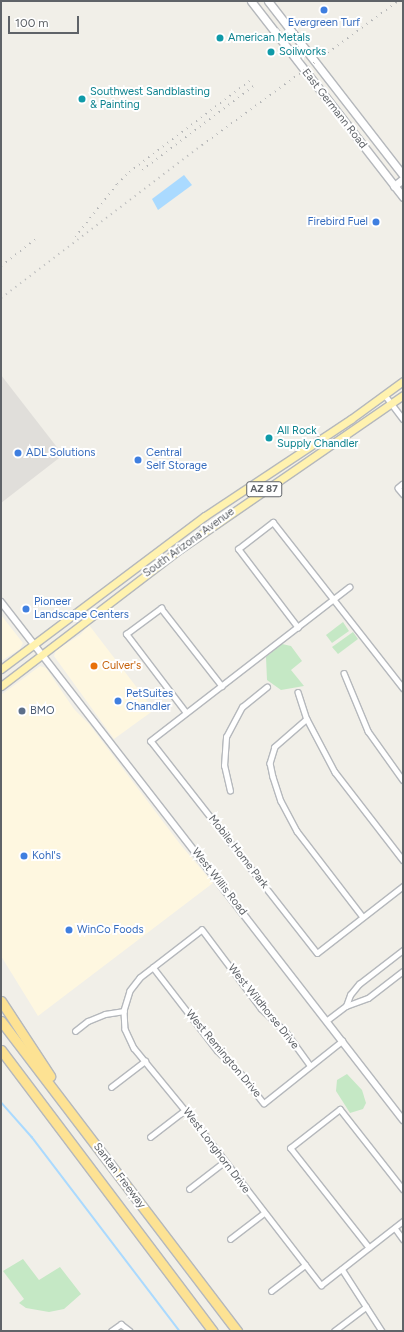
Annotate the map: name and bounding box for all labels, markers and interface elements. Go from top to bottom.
marker: Evergreen Turf [319,5,329,15]
scale bar [10,8,81,34]
text: 100 m [15,16,49,30]
place label: Evergreen Turf [288,16,360,30]
place label: American Metals [228,31,310,45]
marker: American Metals [215,33,225,43]
place label: Soilworks [279,45,326,59]
marker: Soilworks [266,47,276,57]
street label: East Germann Road [299,67,369,151]
place label: Southwest Sandblasting & Painting [90,86,210,112]
marker: Southwest Sandblasting & Painting [77,94,87,104]
place label: Firebird Fuel [307,215,368,229]
marker: Firebird Fuel [371,217,381,227]
place label: All Rock Supply Chandler [277,425,358,451]
marker: All Rock Supply Chandler [264,433,274,443]
place label: ADL Solutions [26,446,95,460]
place label: Central Self Storage [146,447,207,473]
marker: ADL Solutions [13,448,23,458]
marker: Central Self Storage [133,455,143,465]
road number: AZ 87 [246,481,282,497]
street label: South Arizona Avenue [141,505,237,581]
place label: Pioneer Landscape Centers [34,596,129,622]
marker: Pioneer Landscape Centers [21,604,31,614]
place label: Culver's [102,659,141,673]
marker: Culver's [89,661,99,671]
place label: PetSuites Chandler [126,688,173,714]
marker: PetSuites Chandler [113,696,123,706]
place label: BMO [30,704,55,718]
marker: BMO [17,706,27,716]
street label: Mobile Home Park [205,813,271,891]
street label: West Willis Road [189,846,249,918]
place label: Kohl's [32,849,61,863]
marker: Kohl's [19,851,29,861]
place label: WinCo Foods [77,923,144,937]
marker: WinCo Foods [64,925,74,935]
street label: West Wildhorse Drive [225,962,301,1052]
street label: West Remington Drive [182,1008,264,1100]
street label: West Longhorn Drive [180,1106,252,1196]
street label: Santan Freeway [90,1141,148,1211]

